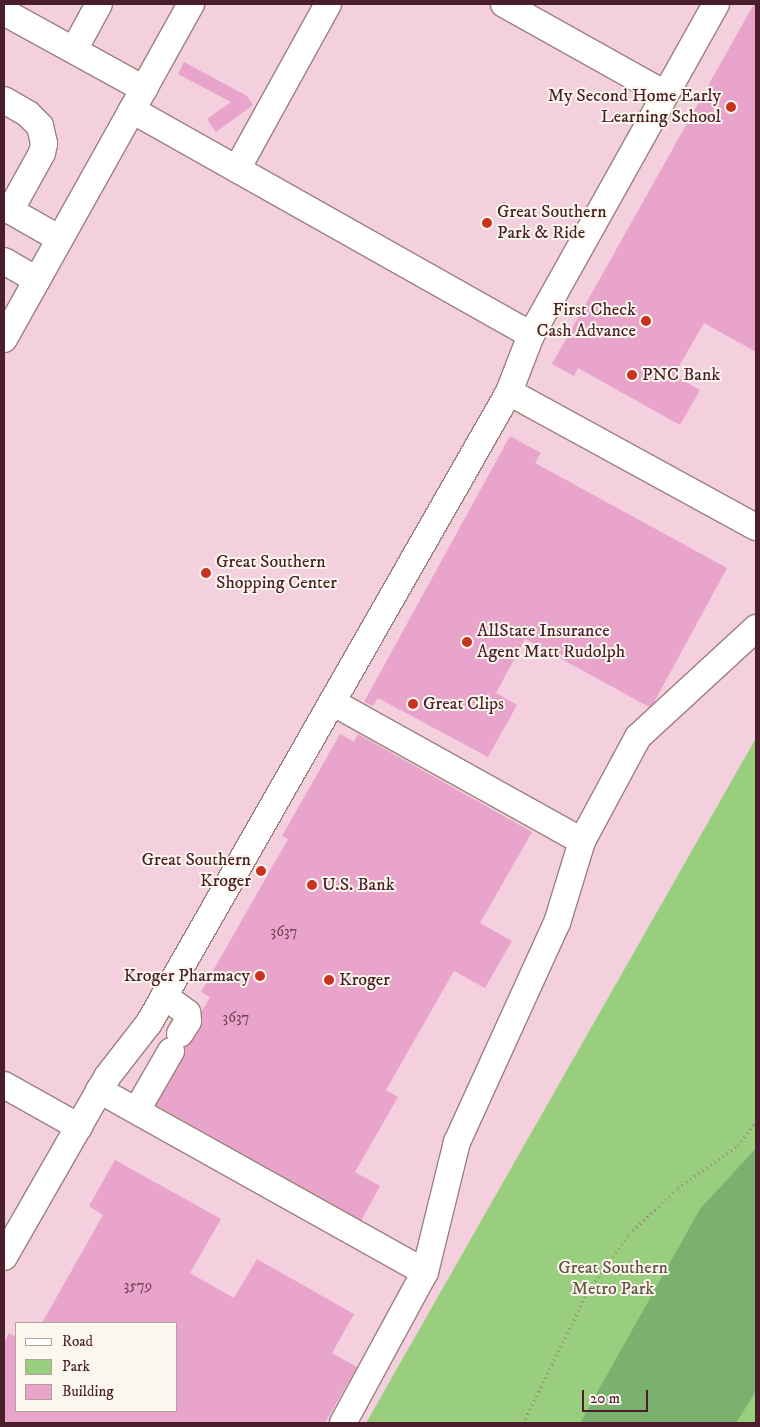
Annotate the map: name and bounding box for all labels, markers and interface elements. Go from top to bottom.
place label: My Second Home Early Learning School [548,86,721,128]
marker: My Second Home Early Learning School [725,101,737,113]
place label: Great Southern Park & Ride [497,202,607,244]
marker: Great Southern Park & Ride [481,217,493,229]
place label: First Check Cash Advance [537,300,636,342]
marker: First Check Cash Advance [640,315,652,327]
place label: PNC Bank [642,364,720,386]
marker: PNC Bank [626,369,638,381]
place label: Great Southern Shopping Center [216,552,337,594]
marker: Great Southern Shopping Center [200,567,212,579]
place label: AllState Insurance Agent Matt Rudolph [477,621,625,664]
marker: AllState Insurance Agent Matt Rudolph [461,636,473,648]
place label: Great Clips [423,693,504,715]
marker: Great Clips [407,698,419,710]
place label: Great Southern Kroger [141,850,251,892]
marker: Great Southern Kroger [255,865,267,877]
place label: U.S. Bank [322,874,395,896]
marker: U.S. Bank [306,879,318,891]
house number: 3637 [271,923,297,941]
place label: Kroger Pharmacy [123,965,250,987]
place label: Kroger [339,969,390,991]
marker: Kroger Pharmacy [254,970,266,982]
marker: Kroger [323,974,335,986]
house number: 3637 [223,1009,249,1027]
park label: Great Southern Metro Park [558,1258,668,1300]
house number: 3579 [124,1277,152,1295]
legend [15,1322,178,1412]
text: Road [62,1332,93,1351]
text: Park [62,1357,90,1376]
scale bar [585,1380,651,1412]
text: Building [62,1382,114,1401]
text: 20 m [590,1389,620,1408]

